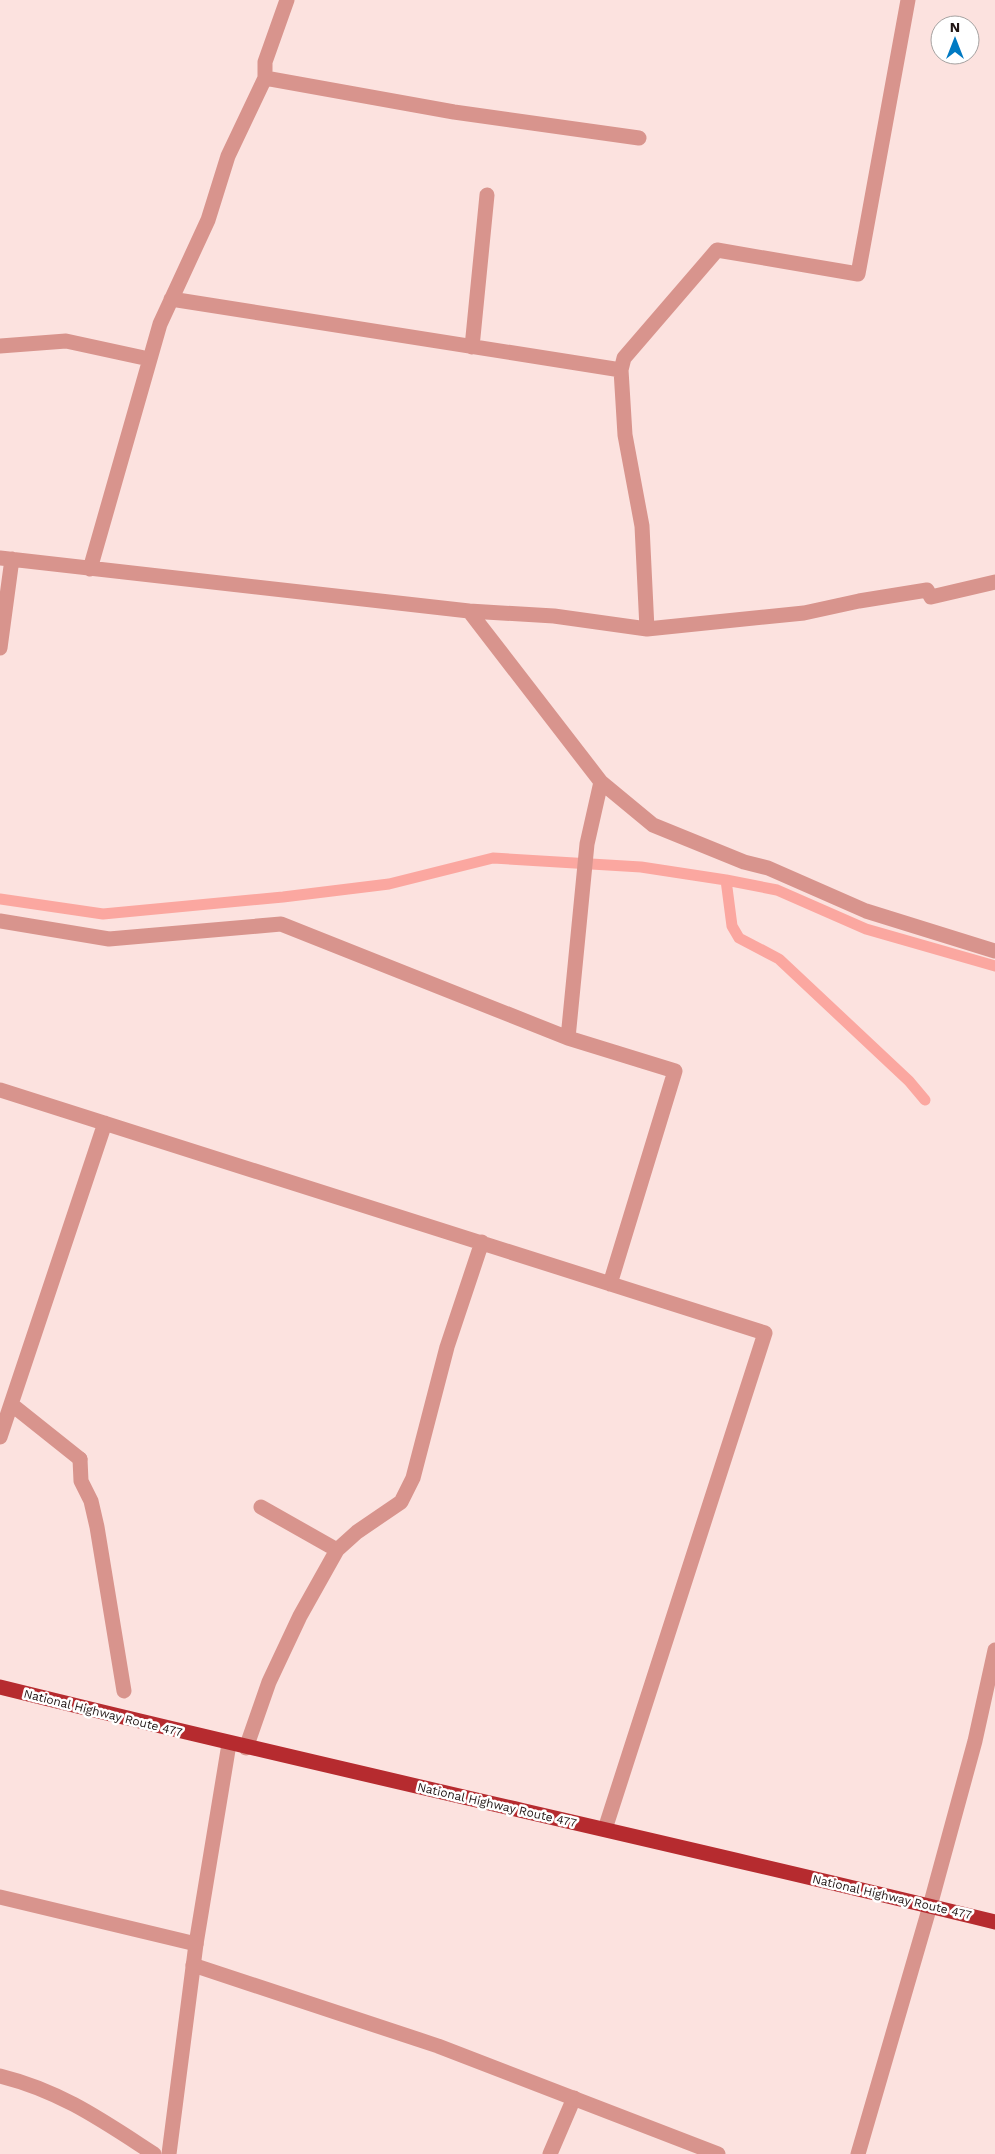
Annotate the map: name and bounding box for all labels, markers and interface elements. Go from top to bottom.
north arrow [930,15,980,65]
text: N [950,19,960,35]
street label: National Highway Route 477 [22,1686,184,1740]
street label: National Highway Route 477 [416,1780,578,1830]
street label: National Highway Route 477 [811,1872,973,1922]

